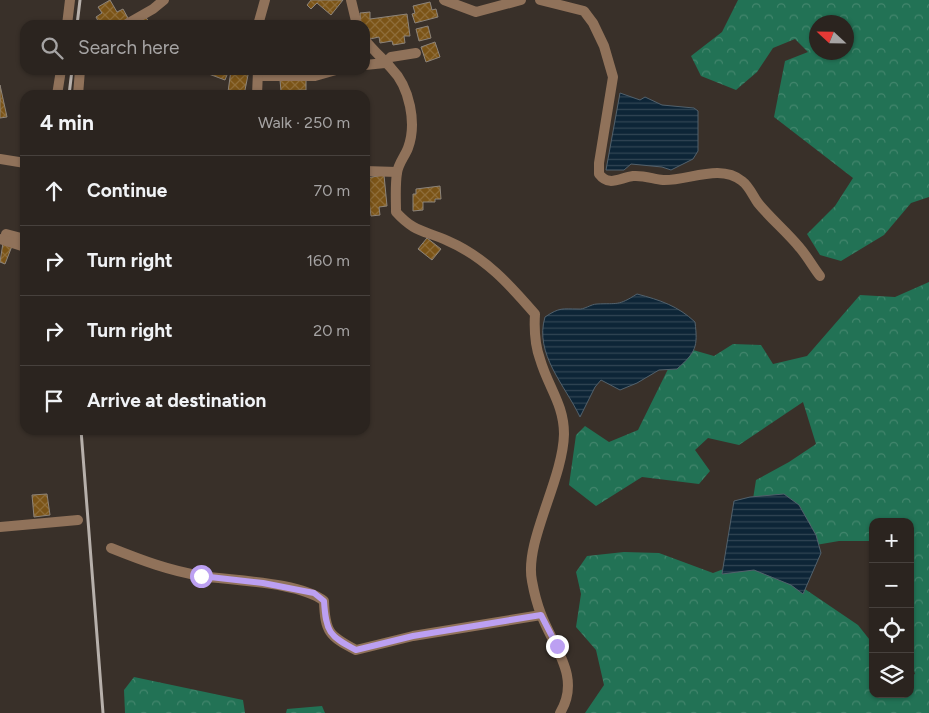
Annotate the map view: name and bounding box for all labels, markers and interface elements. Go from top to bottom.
north arrow [809,15,854,60]
search box [20,20,370,75]
icon: search [38,34,66,62]
text: Search here [78,36,180,59]
text: 4 min [40,110,94,135]
text: Walk · 250 m [258,113,350,132]
icon: ahead [40,177,68,205]
text: Continue [87,179,167,202]
text: 70 m [314,181,350,200]
icon: right [40,247,68,275]
text: Turn right [87,249,173,272]
text: 160 m [307,251,350,270]
icon: right [40,317,68,345]
text: Turn right [87,319,173,342]
text: 20 m [313,321,350,340]
icon: arrive [40,387,68,415]
text: Arrive at destination [87,389,266,412]
map controls [869,518,914,698]
button: + [869,518,914,563]
button: − [869,563,914,608]
route start [190,565,213,588]
button: locate [869,608,914,653]
route end [546,635,569,658]
button: layers [869,653,914,698]

